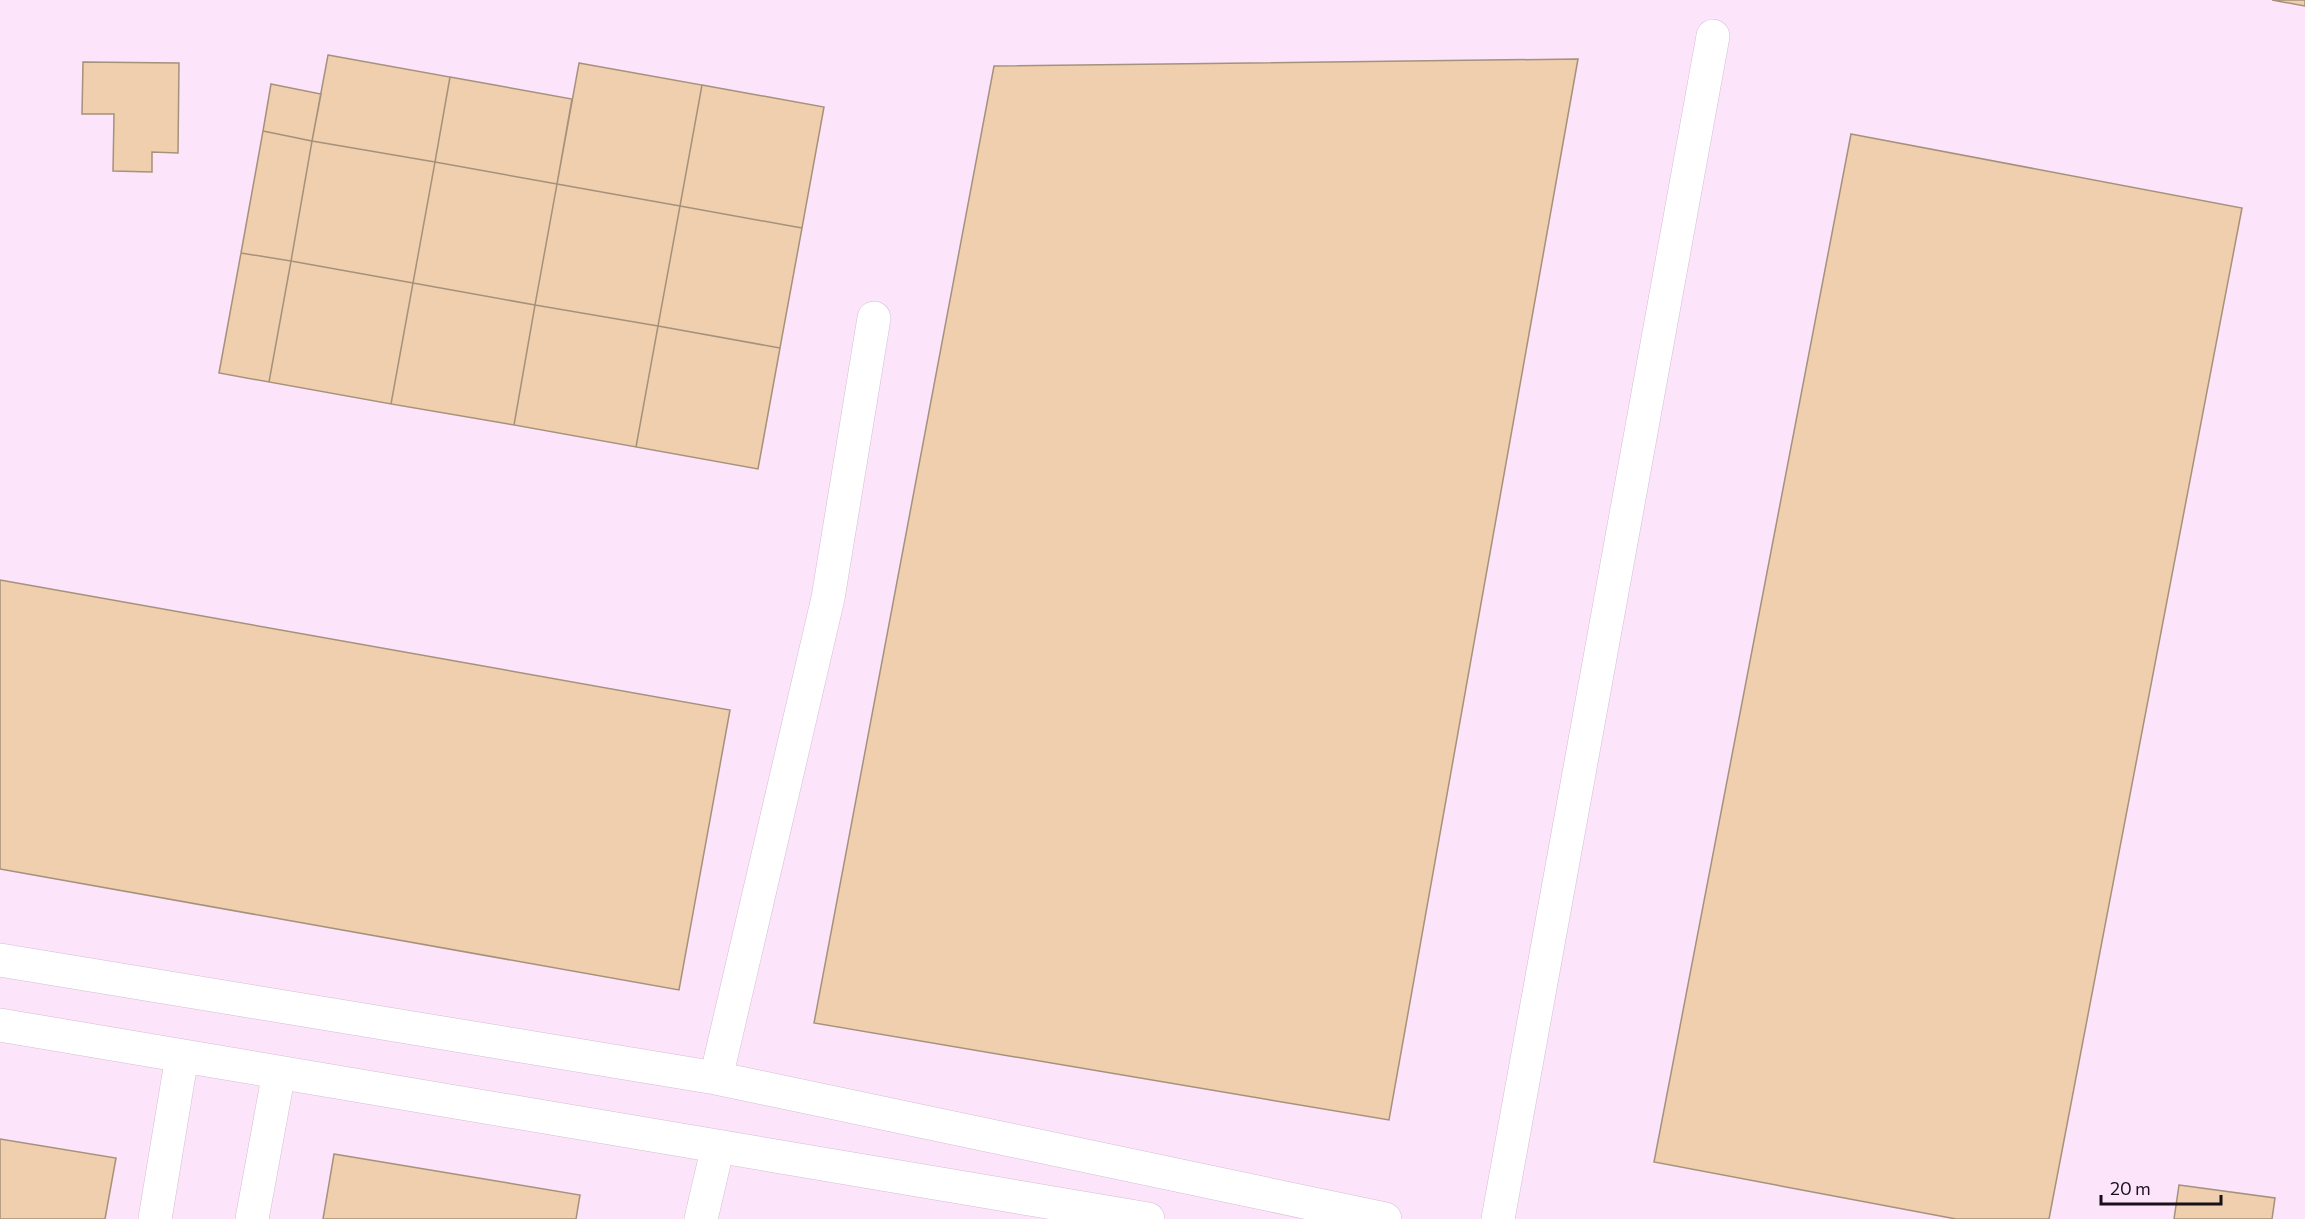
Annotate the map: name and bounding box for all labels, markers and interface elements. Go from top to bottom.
scale bar [2101,1168,2221,1206]
text: 20 m [2110,1177,2151,1199]

